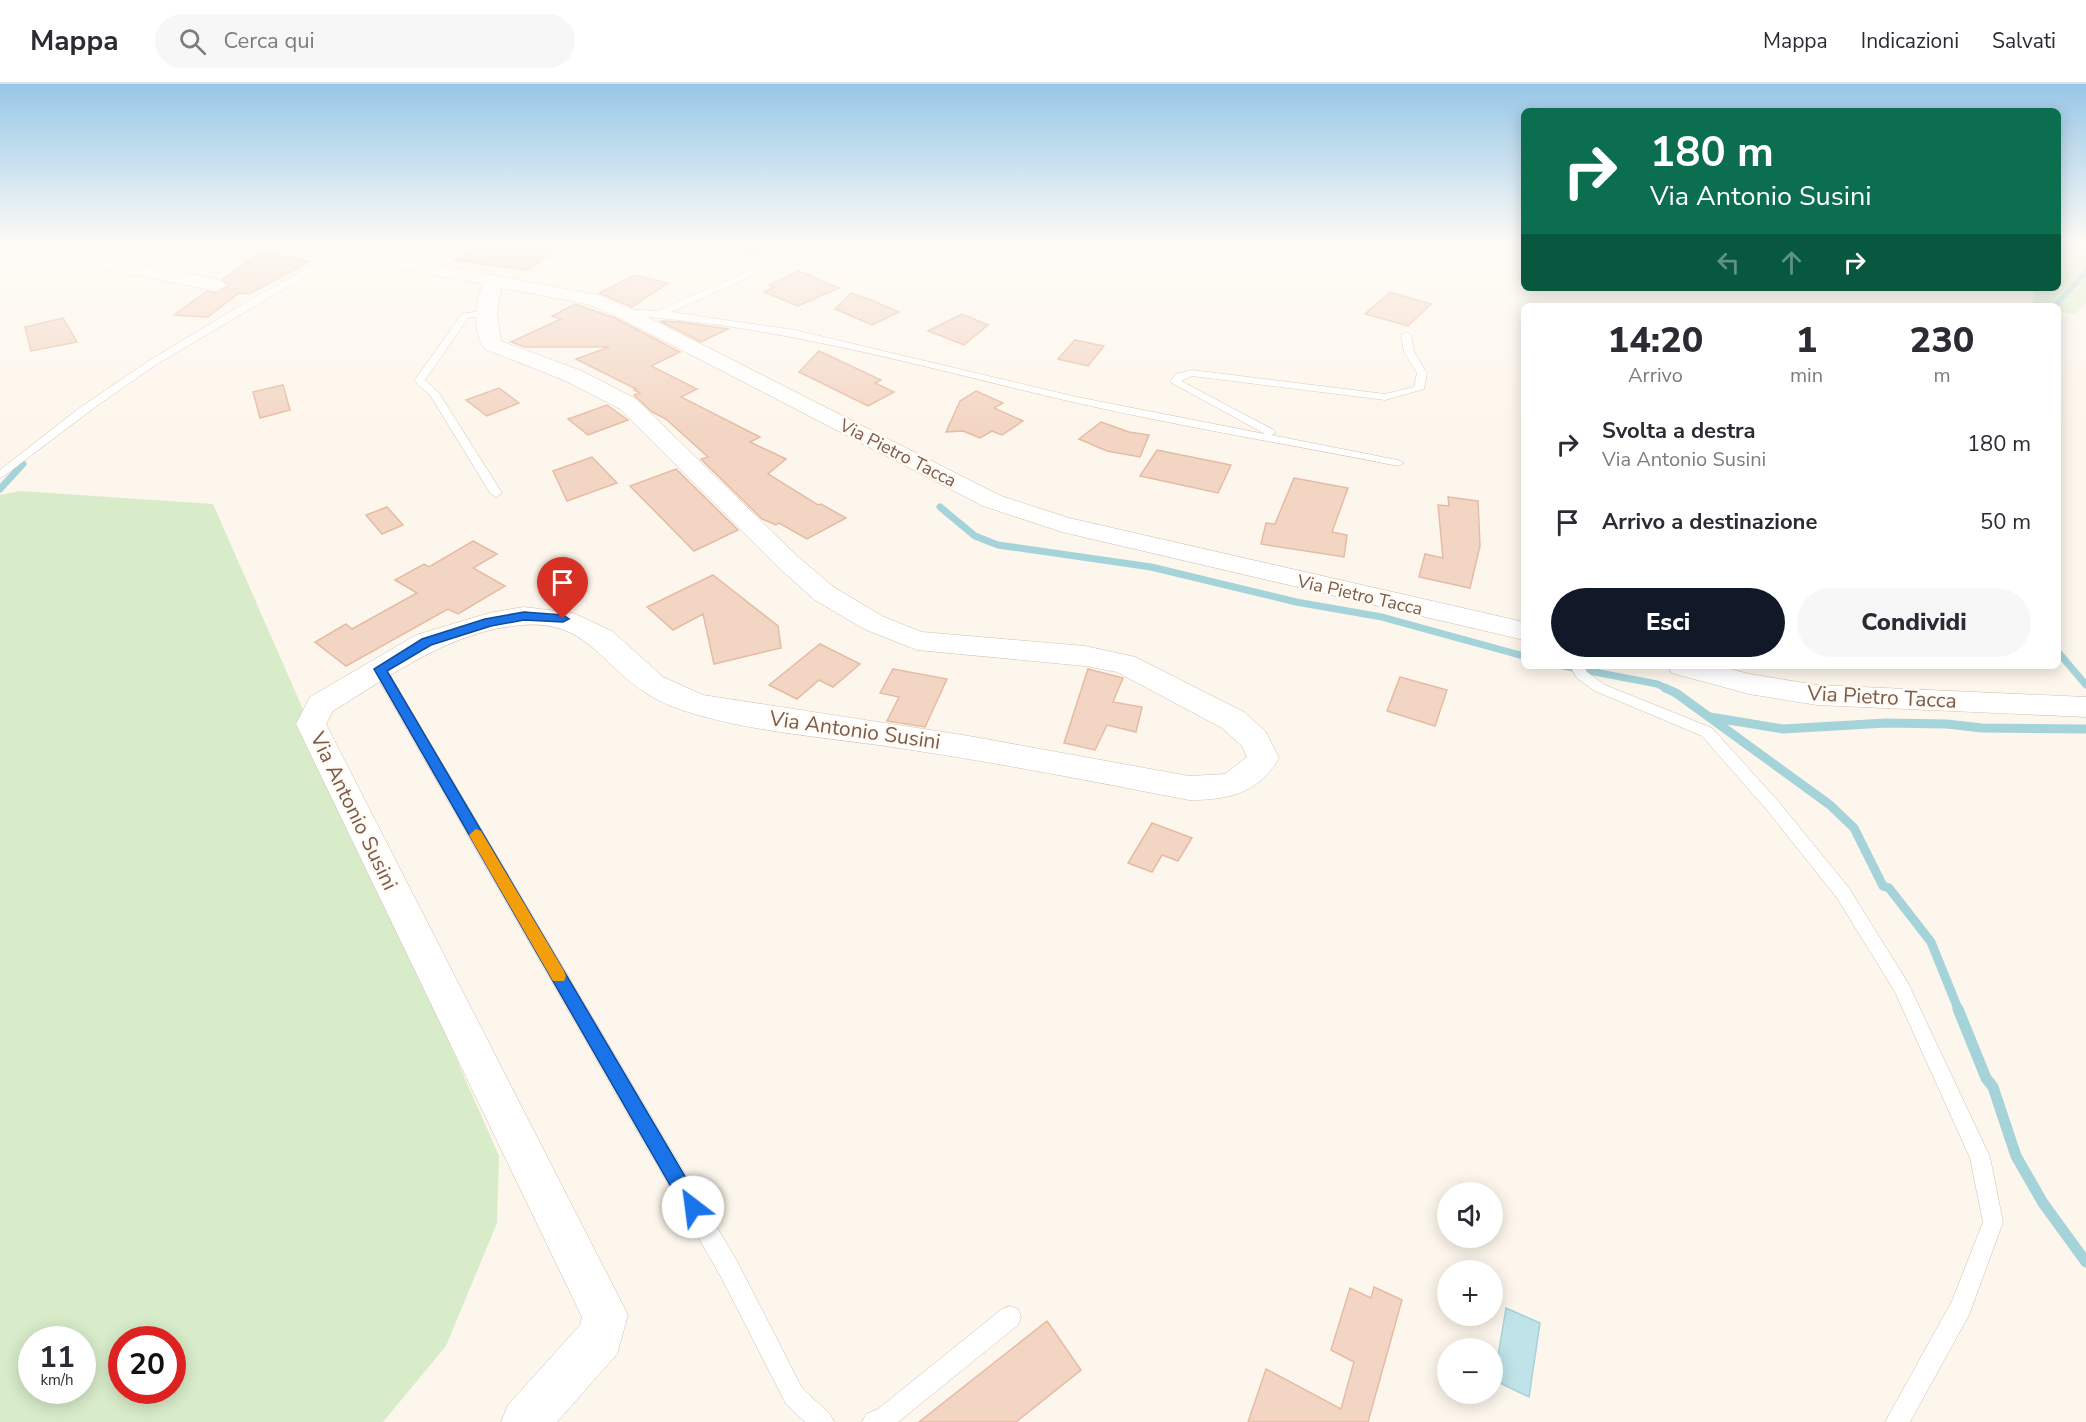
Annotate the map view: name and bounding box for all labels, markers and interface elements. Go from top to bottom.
search box [155,14,575,68]
text: Mappa [30,22,119,60]
icon: search [176,25,209,58]
text: Cerca qui [224,26,315,56]
text: Mappa [1763,27,1828,55]
text: Indicazioni [1861,27,1959,55]
text: Salvati [1992,27,2056,55]
text: 180 m [1650,124,1774,181]
icon: right [1551,132,1629,210]
text: Via Antonio Susini [1650,178,1872,215]
icon: left [1712,246,1745,279]
icon: ahead [1775,246,1808,279]
icon: right [1838,246,1871,279]
text: 14:20 [1608,316,1703,365]
text: 1 [1796,316,1817,365]
text: 230 [1910,316,1974,365]
text: Arrivo [1628,362,1683,389]
text: min [1790,362,1823,389]
text: m [1933,362,1951,389]
street label: Via Pietro Tacca [835,413,961,493]
text: Svolta a destra [1602,416,1756,446]
icon: right [1551,428,1584,461]
text: 180 m [1967,429,2031,459]
text: Via Antonio Susini [1602,446,1766,473]
icon: arrive [1551,506,1584,539]
text: Arrivo a destinazione [1602,507,1817,537]
text: 50 m [1980,507,2031,537]
pin [537,557,588,619]
icon: arrive [546,566,579,599]
street label: Via Pietro Tacca [1294,569,1425,621]
button: Esci [1551,588,1785,657]
button: Condividi [1797,588,2031,657]
street label: Via Pietro Tacca [1806,679,1957,715]
street label: Via Antonio Susini [767,704,942,756]
street label: Via Antonio Susini [303,726,404,895]
position arrow [661,1175,725,1239]
map controls [1437,1182,1503,1404]
button: sound [1437,1182,1503,1248]
button: + [1437,1260,1503,1326]
speed limit sign: 20 [108,1326,186,1404]
text: 11 [39,1337,75,1378]
button: − [1437,1338,1503,1404]
text: km/h [40,1370,74,1390]

